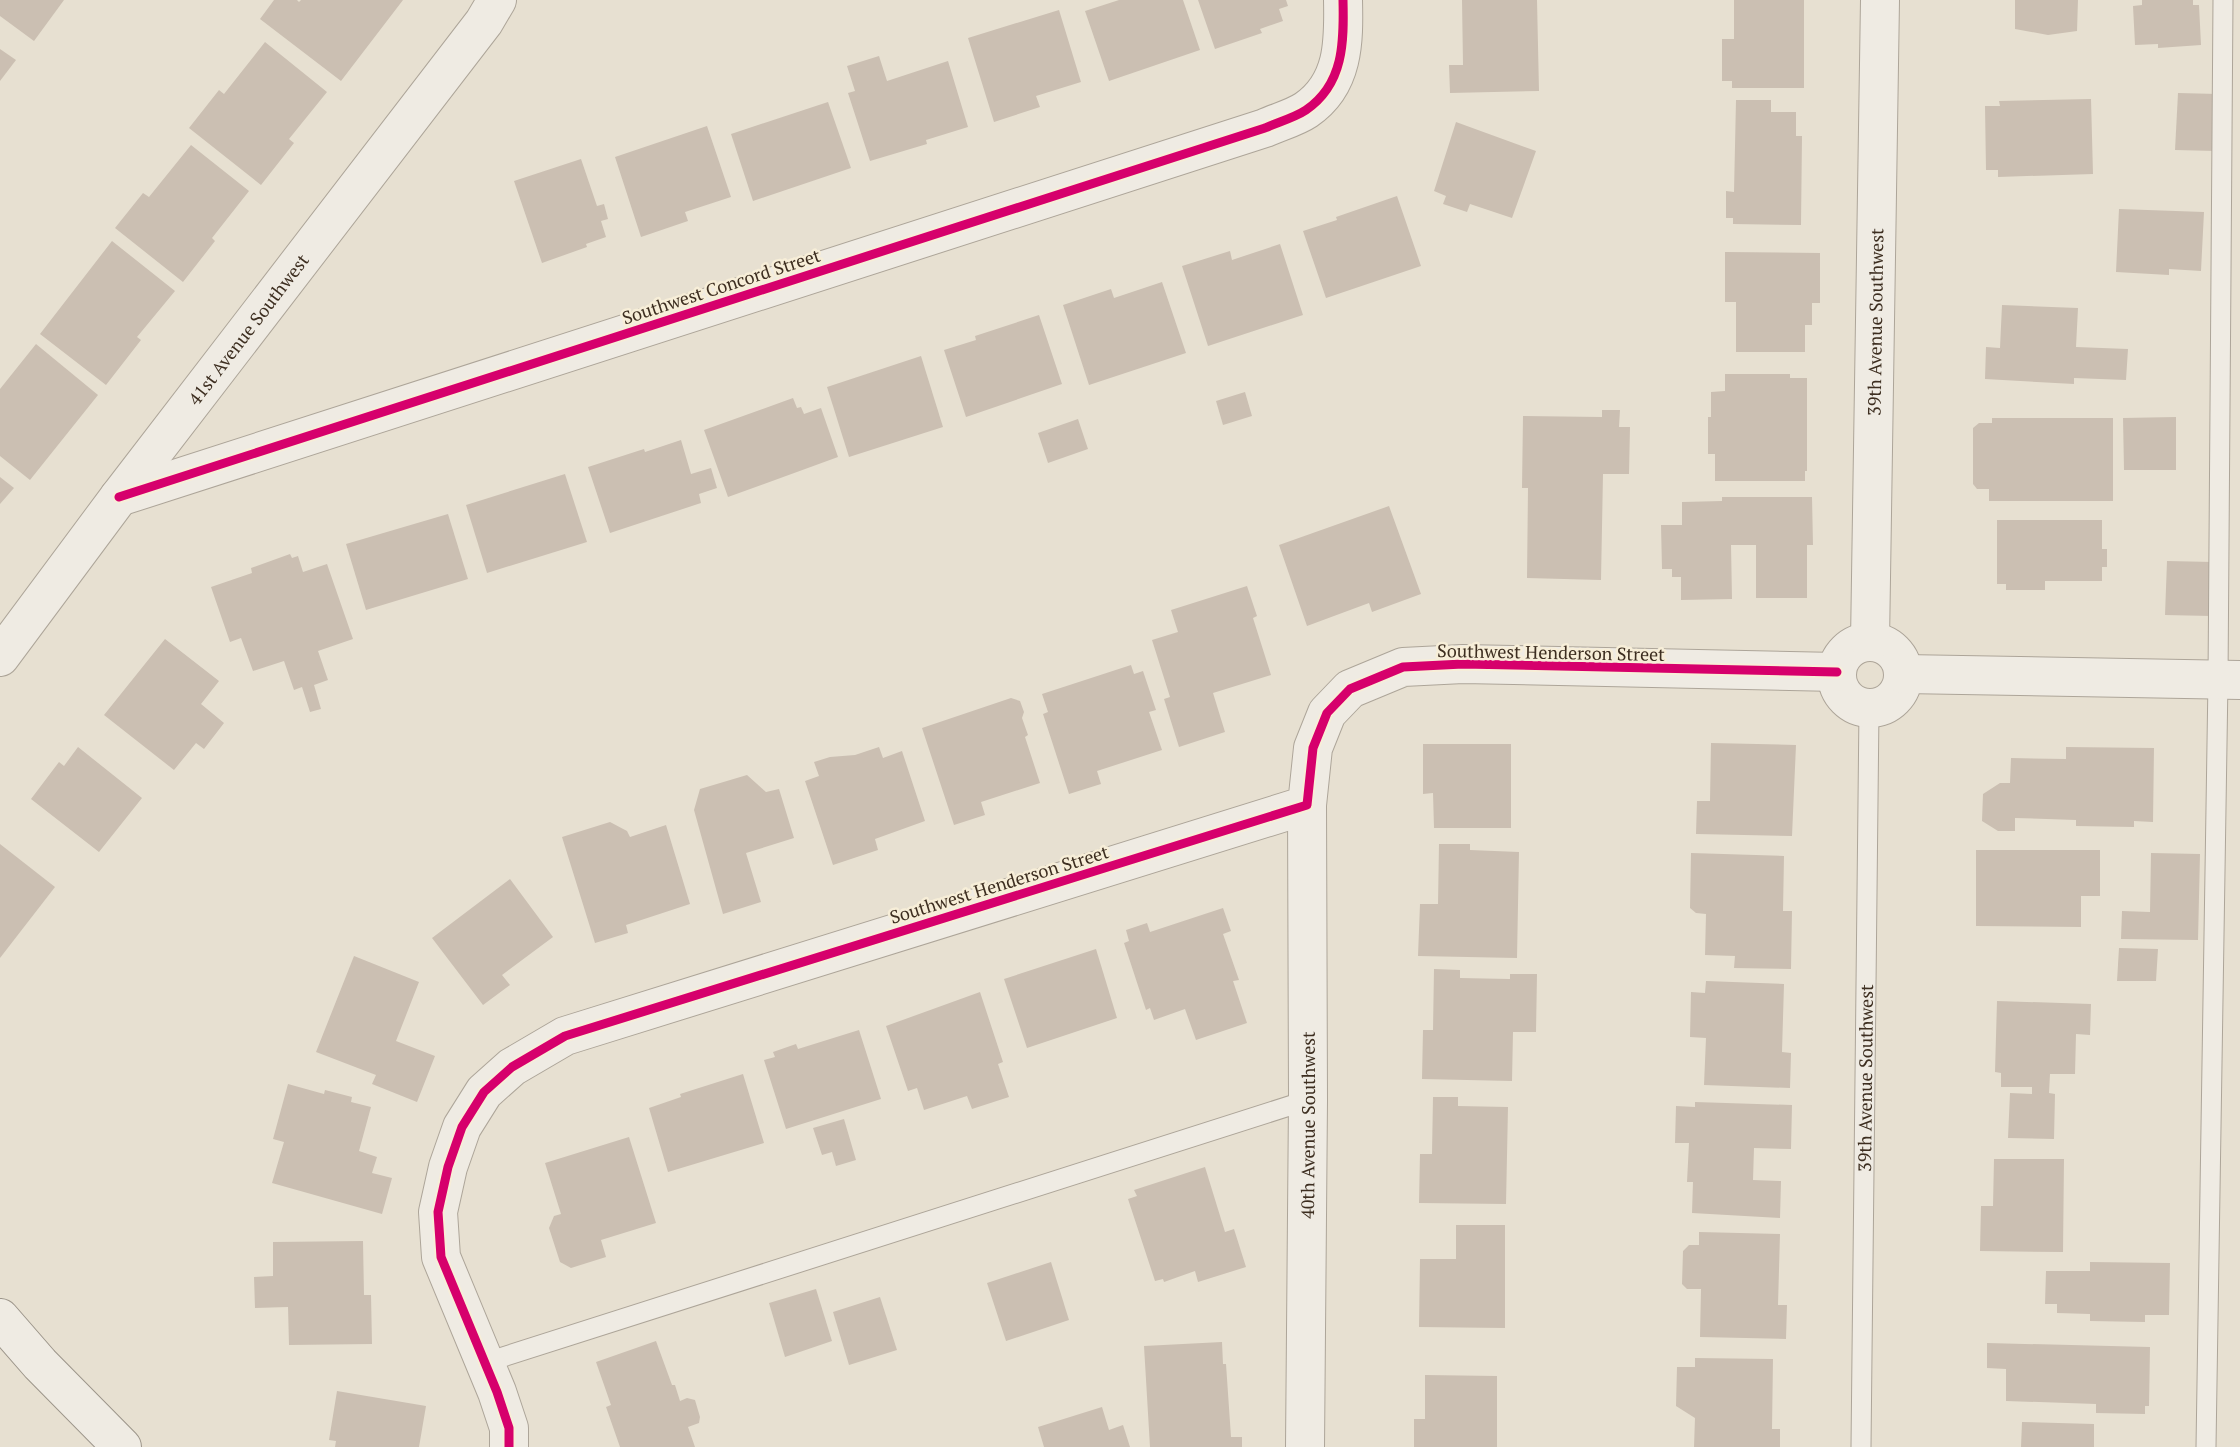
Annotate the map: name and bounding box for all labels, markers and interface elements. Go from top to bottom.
street label: 39th Avenue Southwest [1862,228,1888,416]
street label: Southwest Concord Street [619,242,823,329]
street label: 41st Avenue Southwest [182,248,314,410]
street label: Southwest Henderson Street [1437,638,1665,666]
street label: Southwest Henderson Street [887,839,1112,929]
street label: 39th Avenue Southwest [1852,984,1878,1172]
street label: 40th Avenue Southwest [1295,1031,1320,1219]

